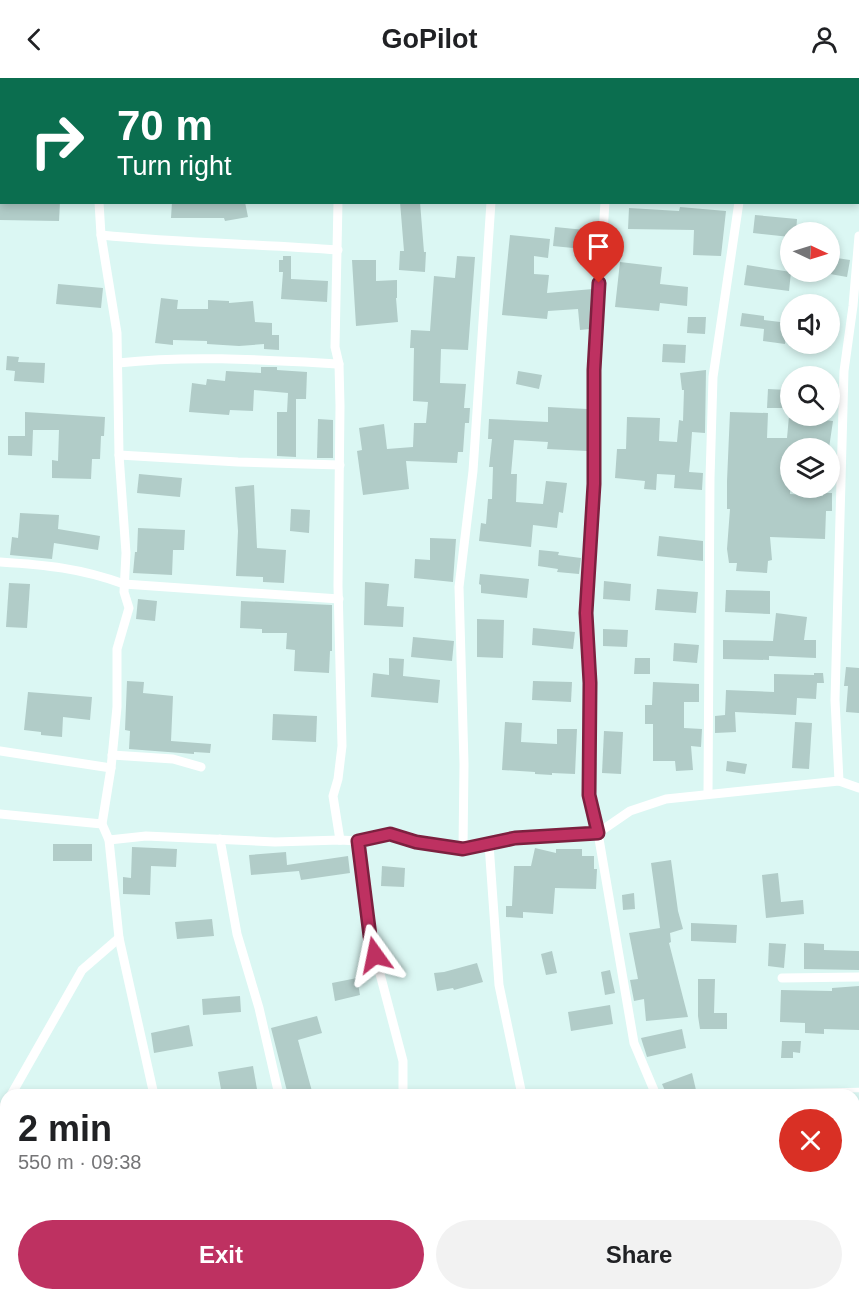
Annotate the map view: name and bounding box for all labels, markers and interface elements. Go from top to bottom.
icon: back [18,23,51,56]
icon: person [808,23,841,56]
text: GoPilot [382,24,478,54]
icon: right [18,102,96,180]
text: 70 m [117,102,213,149]
text: Turn right [117,151,232,181]
pin [573,221,624,283]
north arrow [780,222,840,282]
map controls [780,222,840,498]
icon: arrive [582,230,615,263]
button: sound [780,294,840,354]
button: search [780,366,840,426]
button: layers [780,438,840,498]
position arrow [343,923,407,987]
text: 2 min [18,1108,112,1149]
button: close [779,1109,842,1172]
text: 550 m · 09:38 [18,1151,141,1173]
button: Exit [18,1220,424,1289]
button: Share [436,1220,842,1289]

